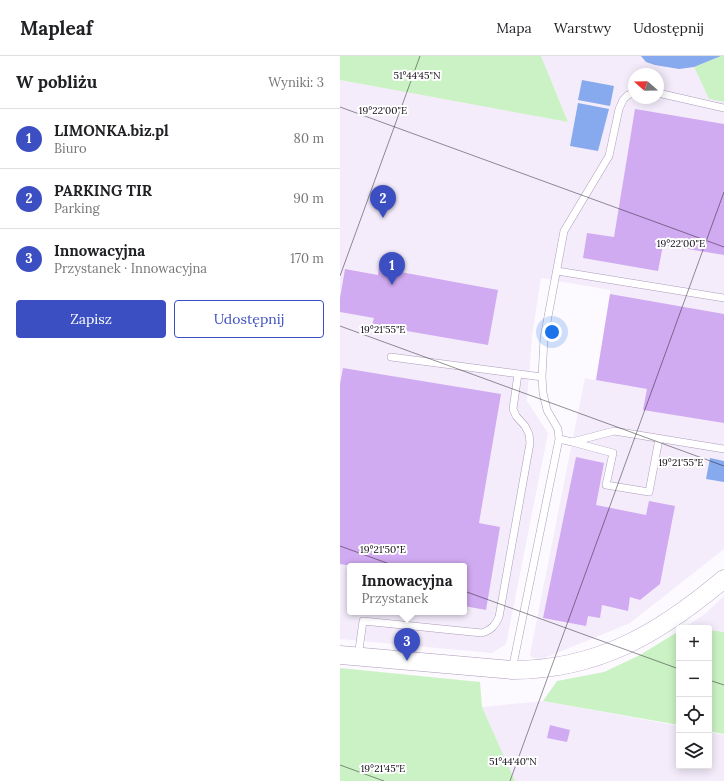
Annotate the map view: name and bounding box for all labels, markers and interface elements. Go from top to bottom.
text: Mapleaf [20,16,93,40]
text: Mapa [496,19,532,37]
text: Warstwy [554,19,611,37]
text: Udostępnij [633,19,704,37]
north arrow [628,68,664,104]
text: 51°44'45"N [393,69,441,82]
text: W pobliżu [16,71,97,93]
text: Wyniki: 3 [268,74,324,91]
text: 19°22'00"E [359,104,407,117]
text: LIMONKA.biz.pl [54,121,169,140]
text: 1 [26,130,32,147]
text: 80 m [294,130,324,147]
text: Biuro [54,140,87,157]
text: PARKING TIR [54,181,152,200]
pin: 2 [370,185,396,218]
text: 2 [26,190,32,207]
text: 90 m [293,190,324,207]
text: Parking [54,200,100,217]
text: 19°22'00"E [657,237,705,250]
text: Innowacyjna [54,241,145,260]
text: 3 [25,250,33,267]
text: 170 m [290,250,324,267]
pin: 1 [379,252,405,285]
text: Przystanek · Innowacyjna [54,260,207,277]
button: Zapisz [16,300,166,338]
button: Udostępnij [174,300,324,338]
your location [542,322,562,342]
text: 19°21'55"E [360,323,406,336]
text: 19°21'55"E [658,456,704,469]
text: 19°21'50"E [360,543,406,556]
popup [347,563,467,615]
text: Innowacyjna [361,571,453,590]
text: Przystanek [361,590,428,607]
map controls [676,625,712,769]
button: + [676,625,712,661]
pin: 3 [394,628,420,661]
button: − [676,661,712,697]
button: locate [676,697,712,733]
button: layers [676,733,712,769]
text: 51°44'40"N [489,755,537,768]
text: 19°21'45"E [361,762,405,775]

